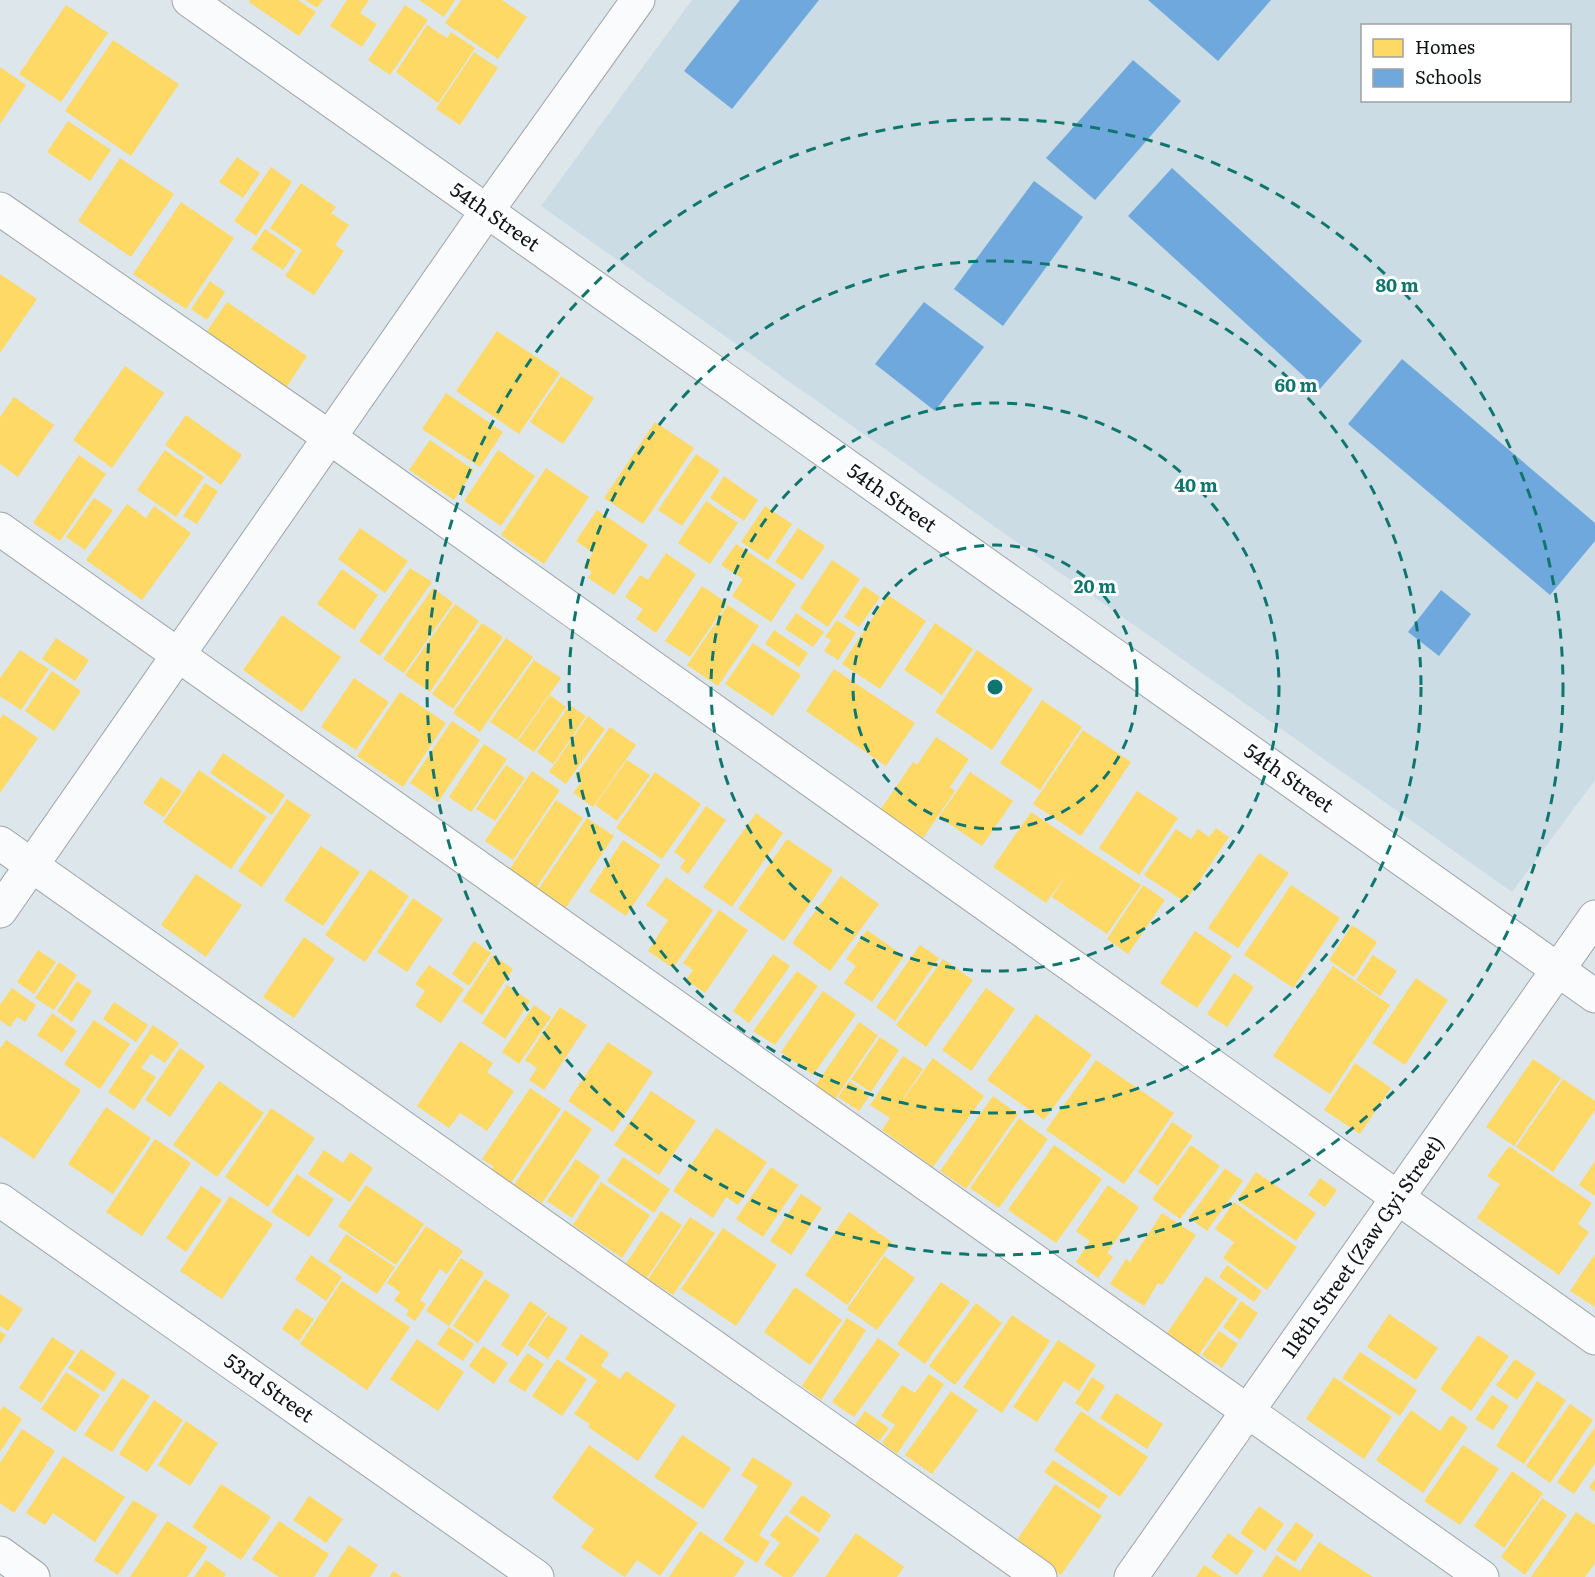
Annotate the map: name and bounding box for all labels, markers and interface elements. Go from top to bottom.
legend [1361,24,1571,102]
text: Homes [1415,33,1475,60]
text: Schools [1415,63,1481,90]
street label: 54th Street [445,173,547,257]
text: 80 m [1375,271,1419,298]
text: 60 m [1274,371,1318,398]
street label: 54th Street [842,454,944,538]
text: 40 m [1174,471,1218,498]
text: 20 m [1074,572,1116,599]
centre of rings [985,677,1005,697]
street label: 54th Street [1239,734,1341,818]
street label: 118th Street (Zaw Gyi Street) [1273,1128,1450,1363]
street label: 53rd Street [219,1344,321,1428]

